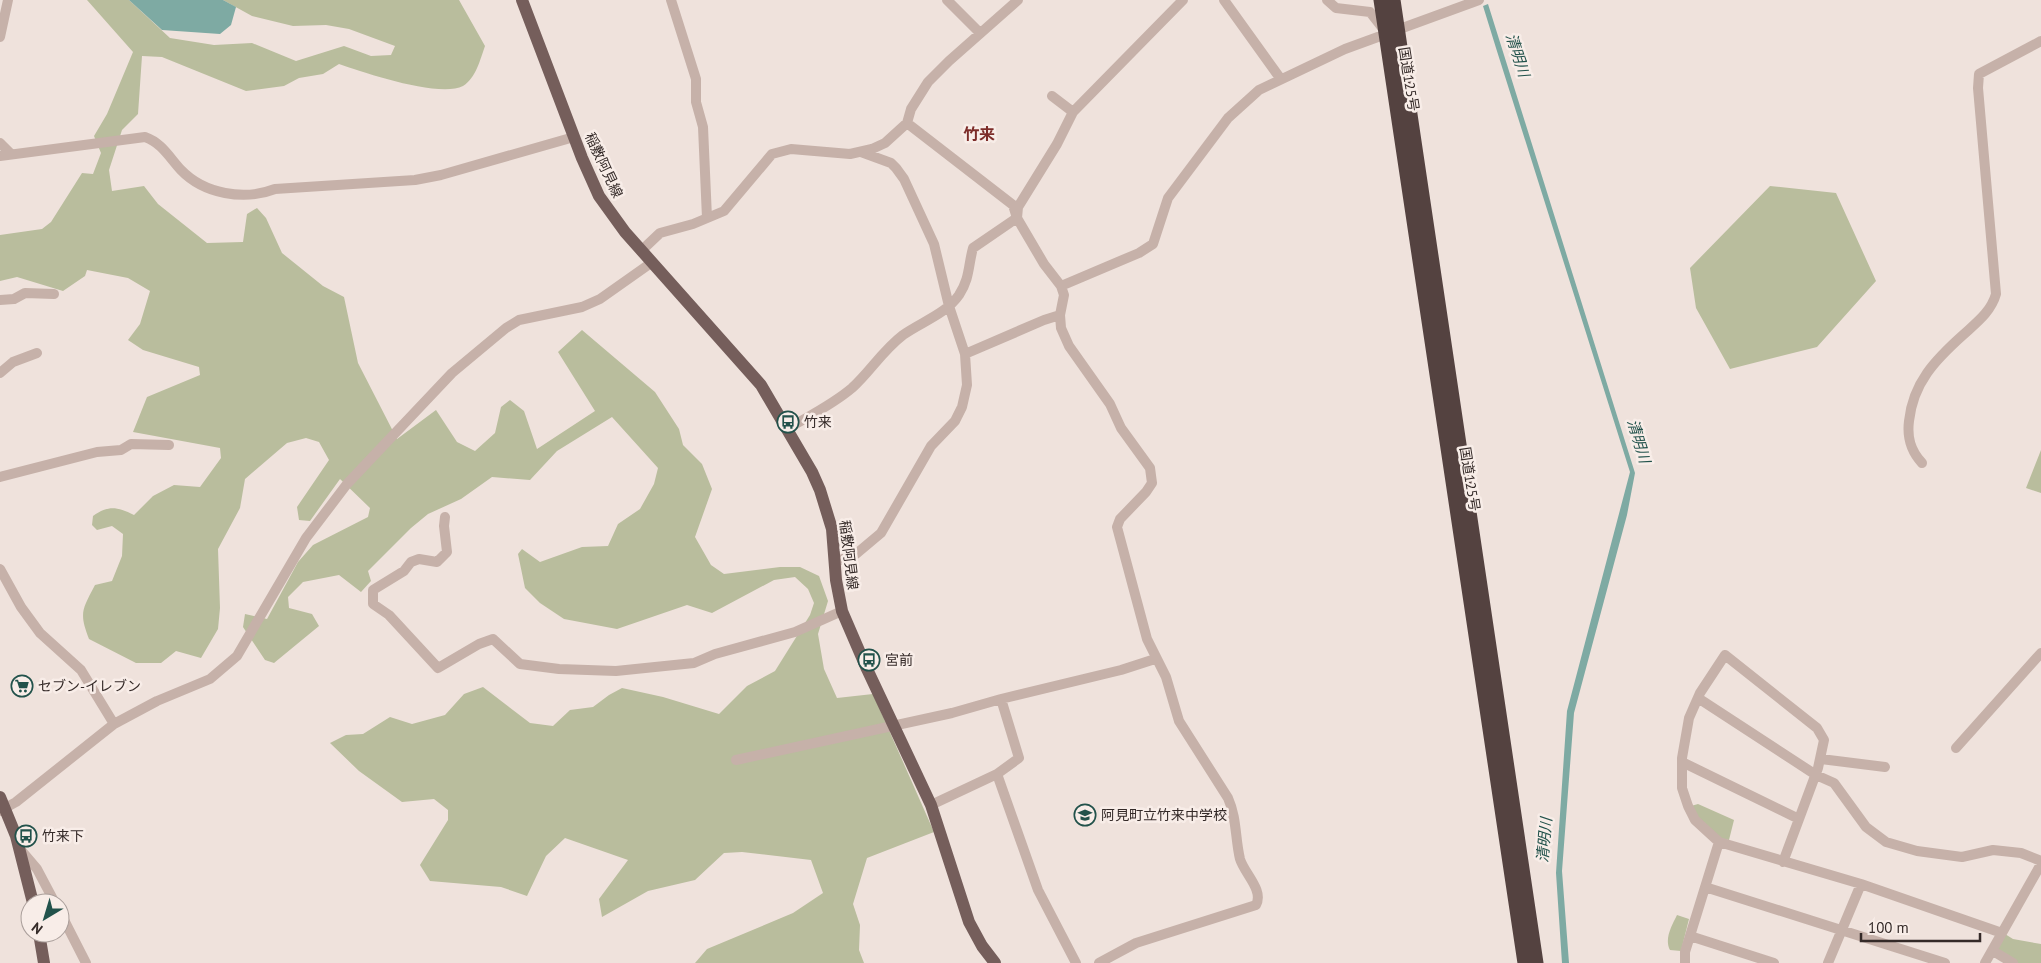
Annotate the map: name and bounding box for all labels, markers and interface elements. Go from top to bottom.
water label: 清明川 [1502,31,1535,81]
street label: 国道125号 [1395,46,1423,112]
district label: 竹来 [963,124,995,144]
street label: 稲敷阿見線 [581,129,627,201]
bus stop icon: 竹来 [776,410,800,434]
place label: 竹来 [804,413,832,431]
water label: 清明川 [1623,417,1655,467]
street label: 国道125号 [1456,446,1484,512]
street label: 稲敷阿見線 [836,519,862,591]
bus stop icon: 宮前 [857,648,881,672]
place label: 宮前 [885,651,913,669]
supermarket icon: セブン-イレブン [10,674,34,698]
place label: セブン-イレブン [38,677,141,695]
school or university icon: 阿見町立竹来中学校 [1073,803,1097,827]
place label: 阿見町立竹来中学校 [1101,806,1227,824]
water label: 清明川 [1533,815,1556,863]
bus stop icon: 竹来下 [14,824,38,848]
place label: 竹来下 [42,827,84,845]
north arrow [20,893,70,943]
scale bar [1861,910,1980,942]
text: N [28,918,46,938]
text: 100 m [1868,918,1909,937]

